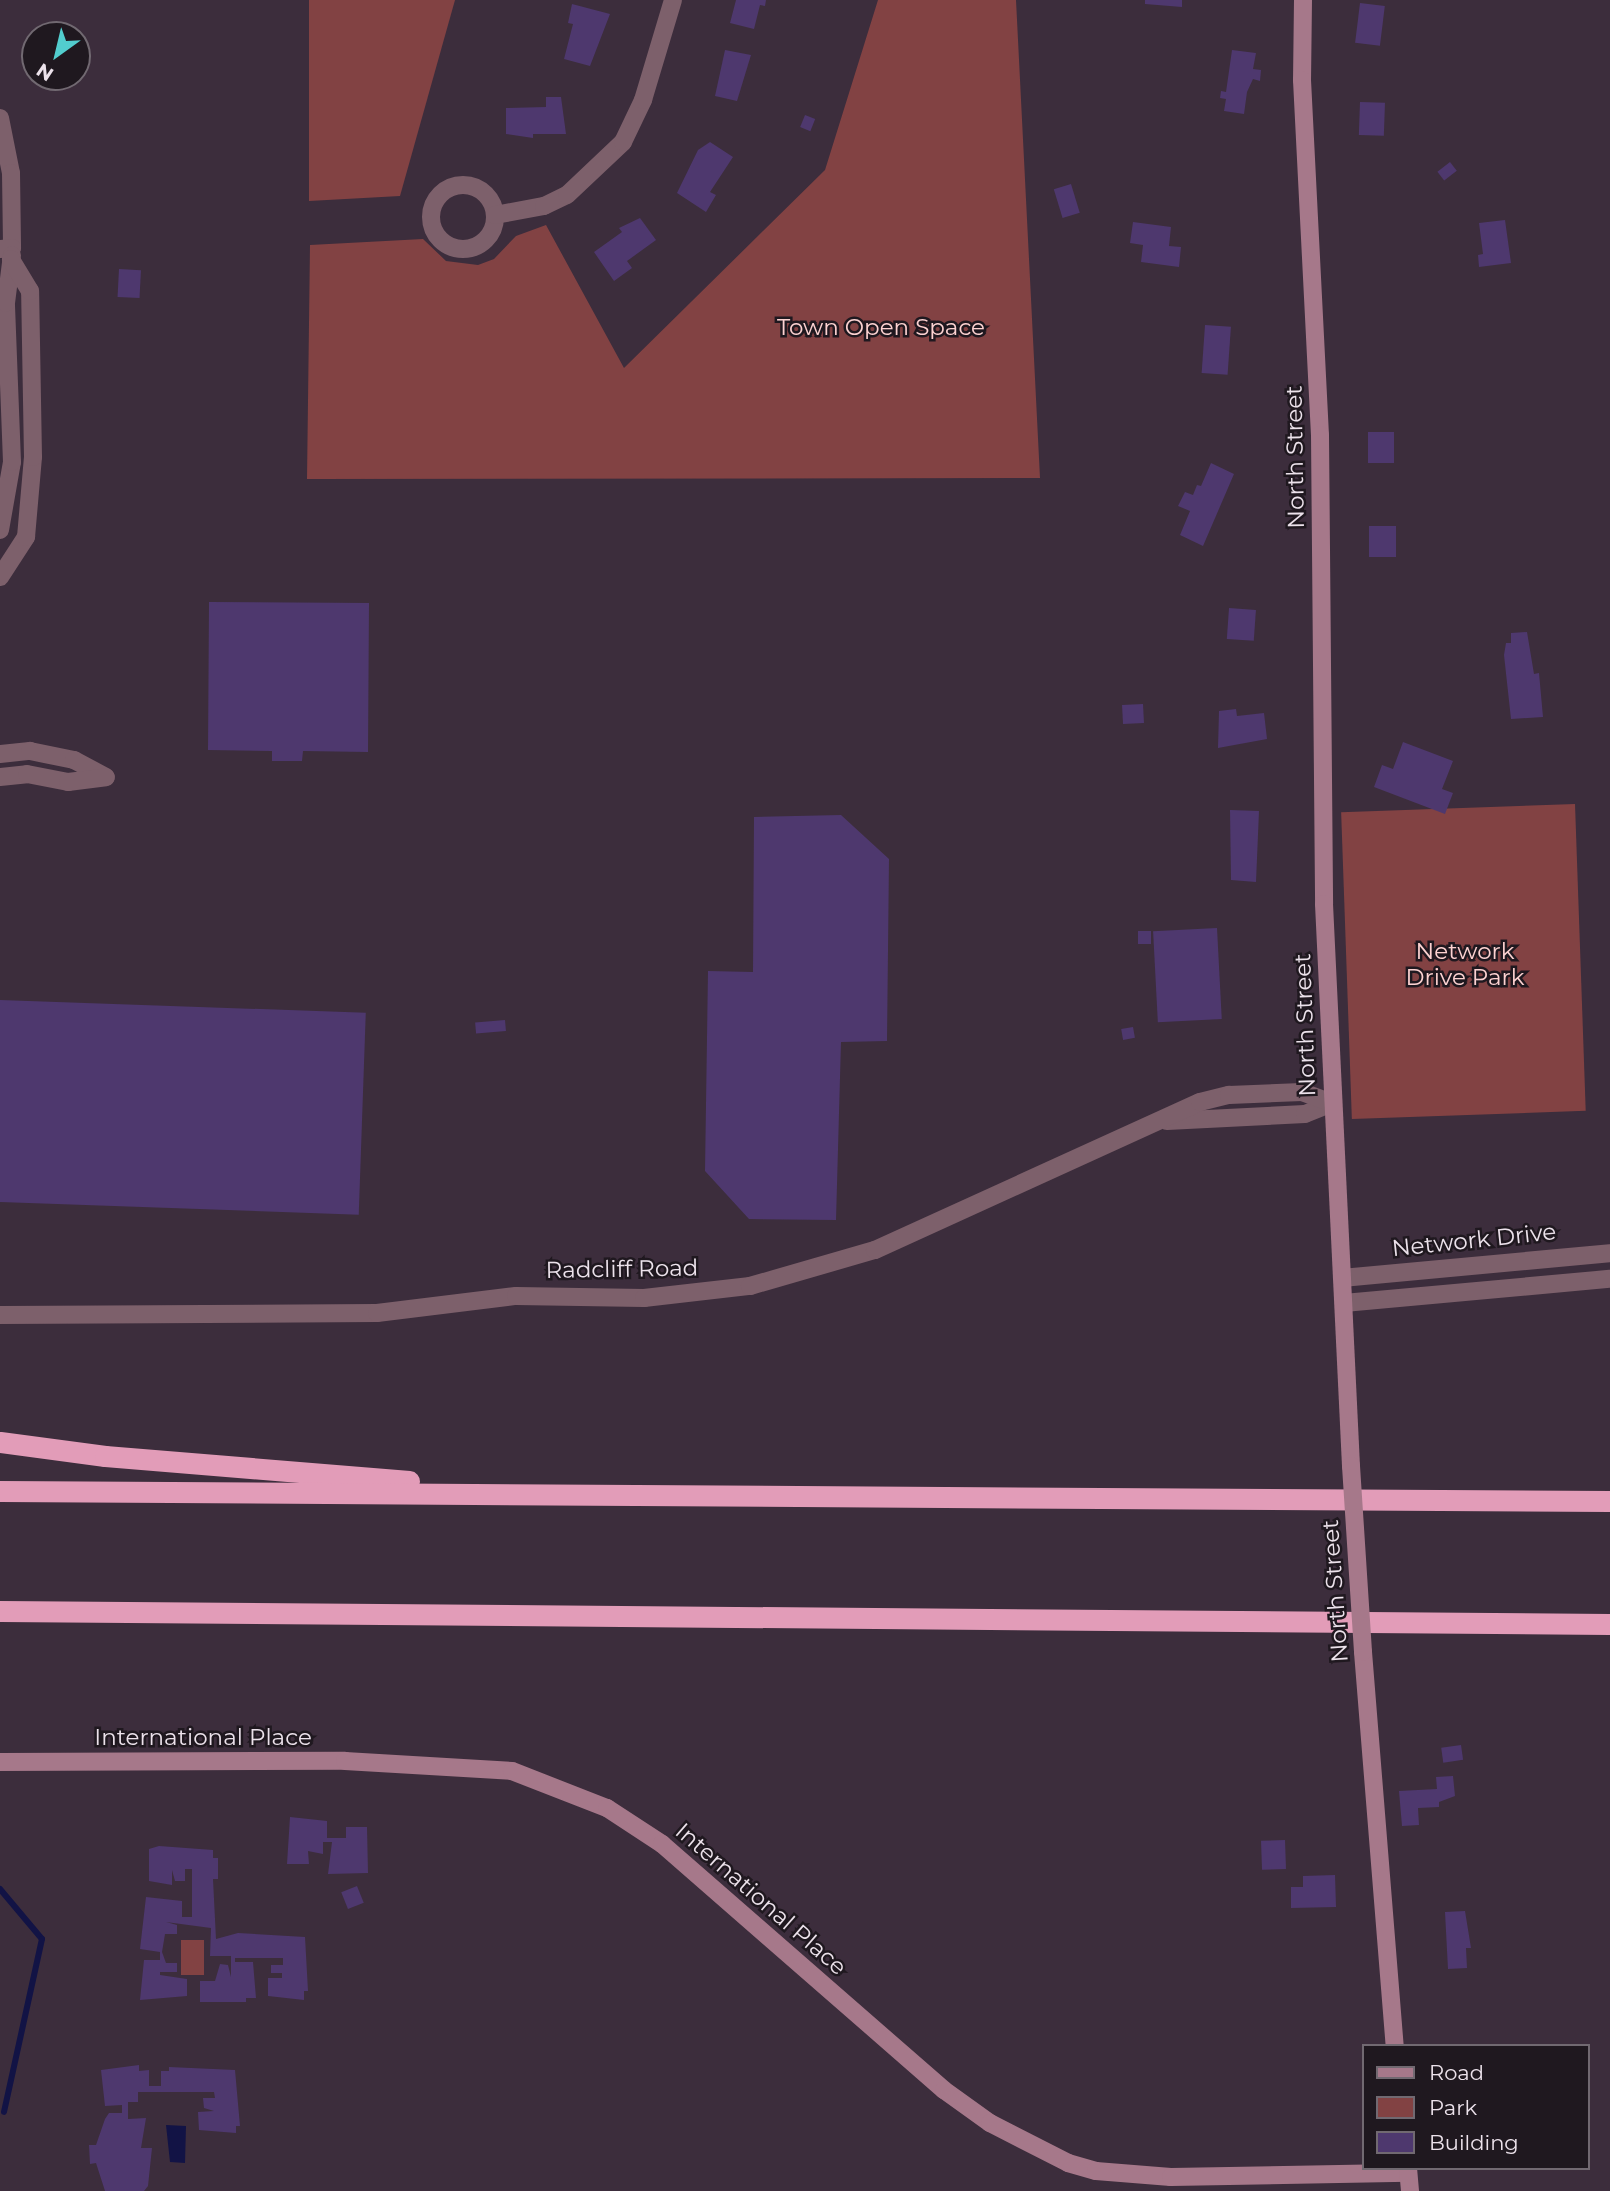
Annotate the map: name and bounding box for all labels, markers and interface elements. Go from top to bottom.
north arrow [21,21,91,91]
text: N [32,58,58,86]
park label: Town Open Space [777,313,985,341]
street label: North Street [1280,385,1310,529]
park label: Network Drive Park [1406,937,1524,991]
street label: North Street [1289,953,1321,1097]
street label: Network Drive [1390,1218,1558,1262]
street label: Radcliff Road [545,1254,699,1284]
street label: North Street [1316,1519,1354,1663]
street label: International Place [94,1723,312,1751]
street label: International Place [670,1817,852,1981]
legend [1362,2044,1589,2170]
text: Road [1429,2060,1484,2085]
text: Park [1429,2095,1477,2120]
text: Building [1429,2130,1519,2155]

